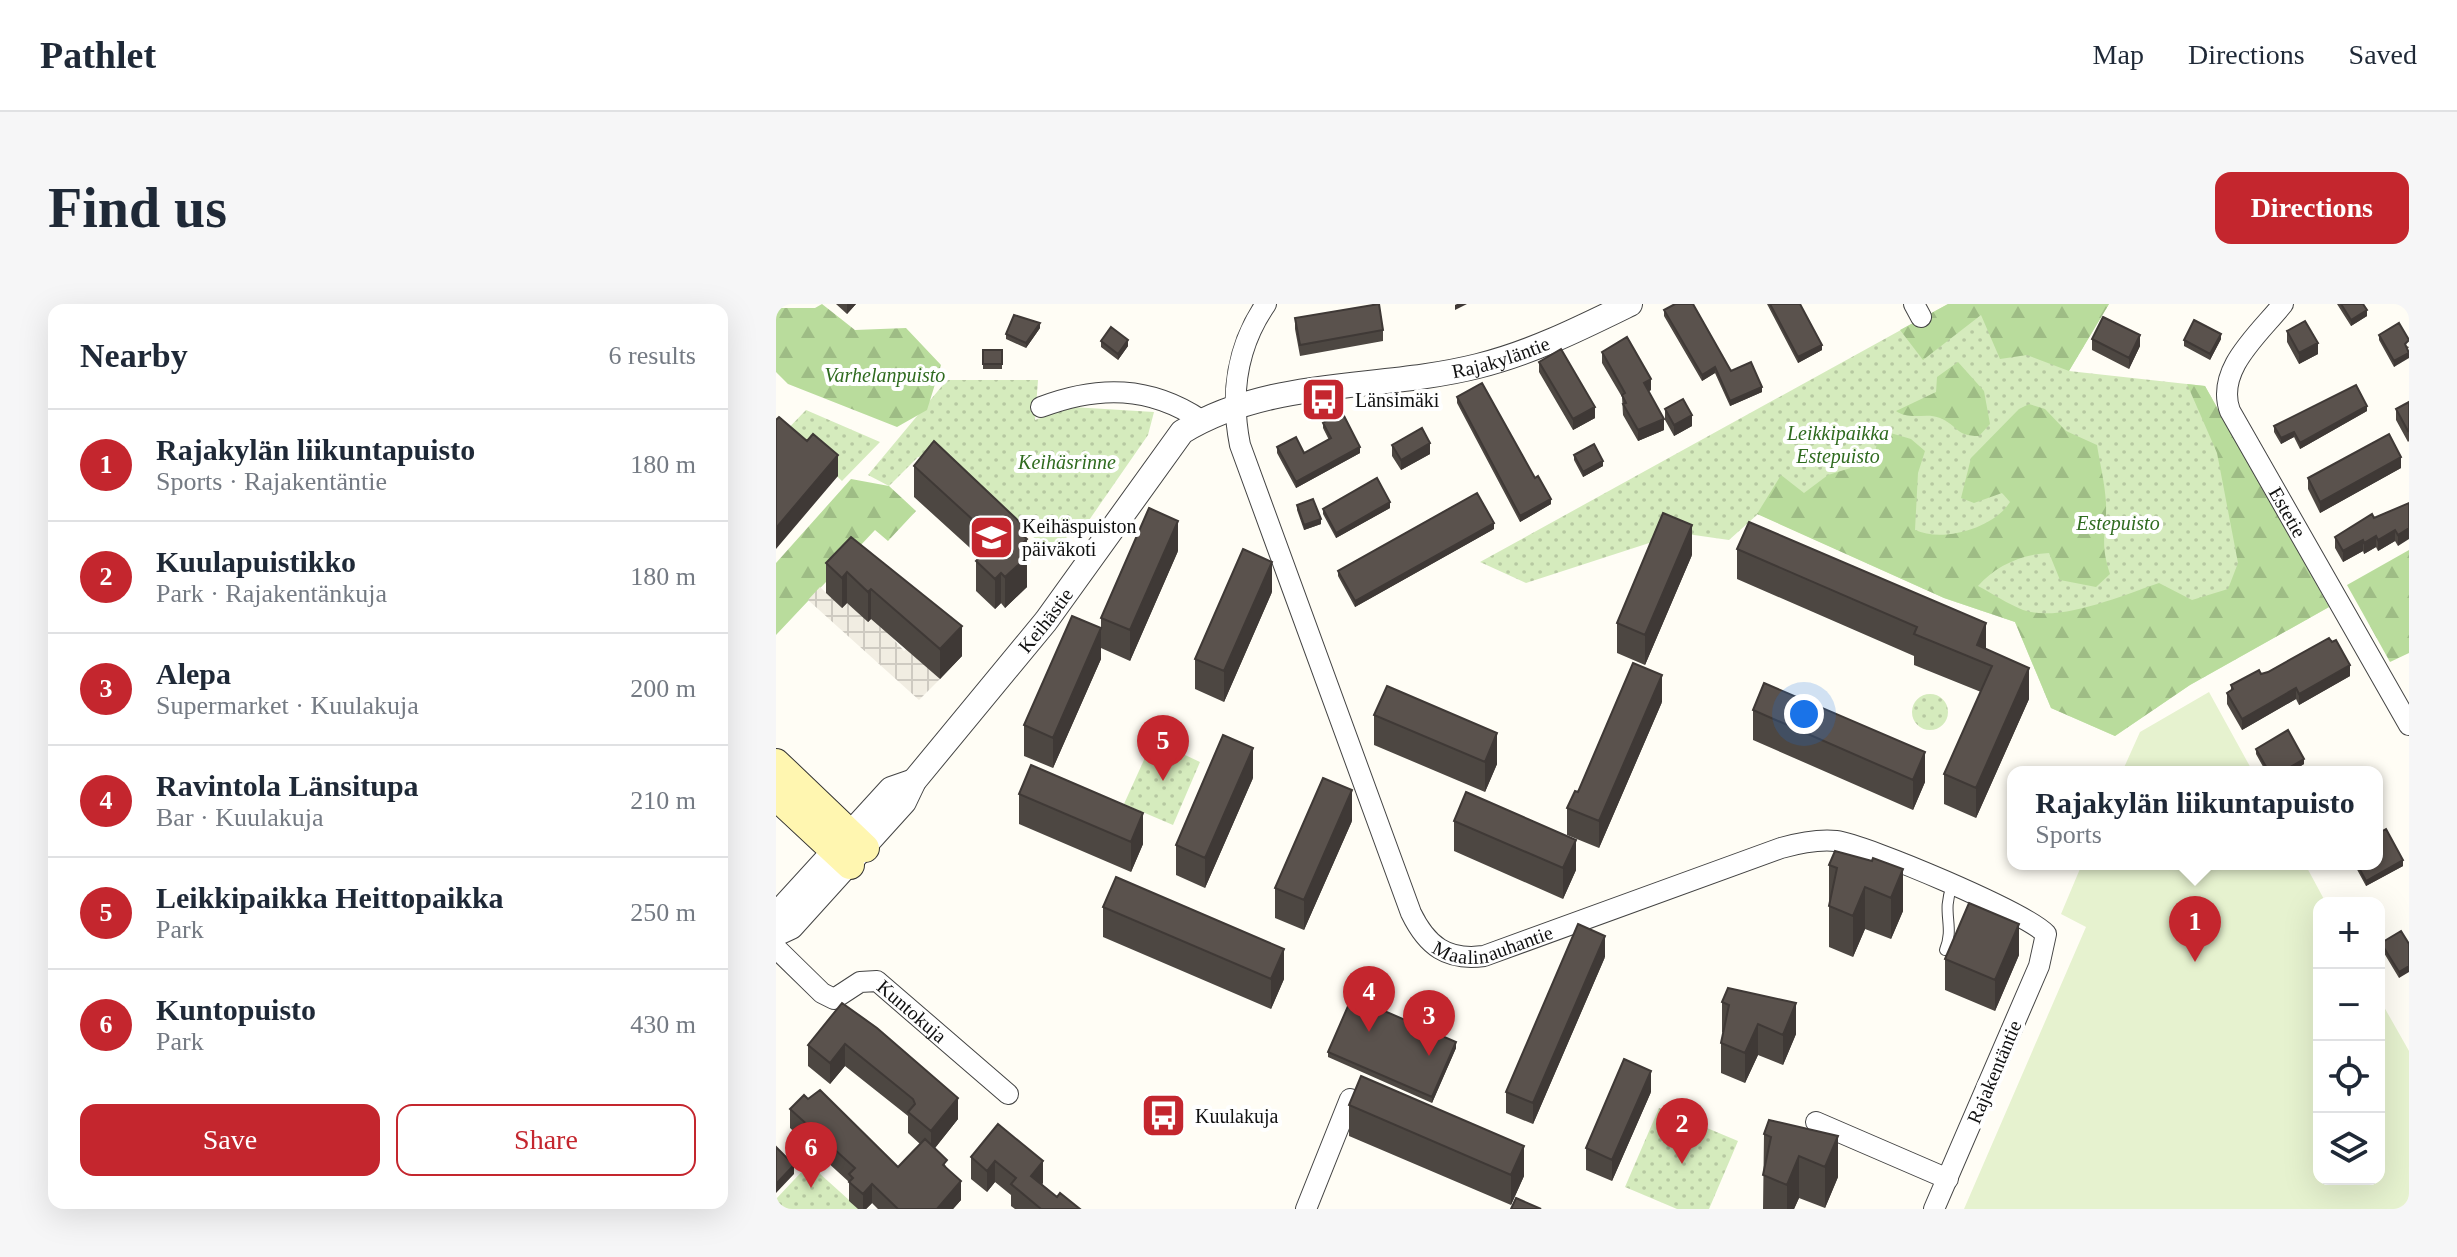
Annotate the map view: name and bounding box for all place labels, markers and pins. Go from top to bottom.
bus stop icon: Länsimäki [1300,376,1348,424]
place label: Länsimäki [1355,389,1440,411]
school or university icon: Keihäspuiston päiväkoti [967,514,1015,562]
place label: Keihäspuiston päiväkoti [1022,515,1136,561]
pin: 5 [1137,715,1189,781]
pin: 1 [2169,896,2221,962]
pin: 4 [1343,966,1395,1032]
pin: 3 [1403,990,1455,1056]
bus stop icon: Kuulakuja [1140,1092,1188,1140]
pin: 2 [1656,1098,1708,1164]
place label: Kuulakuja [1195,1105,1278,1128]
pin: 6 [785,1122,837,1188]

